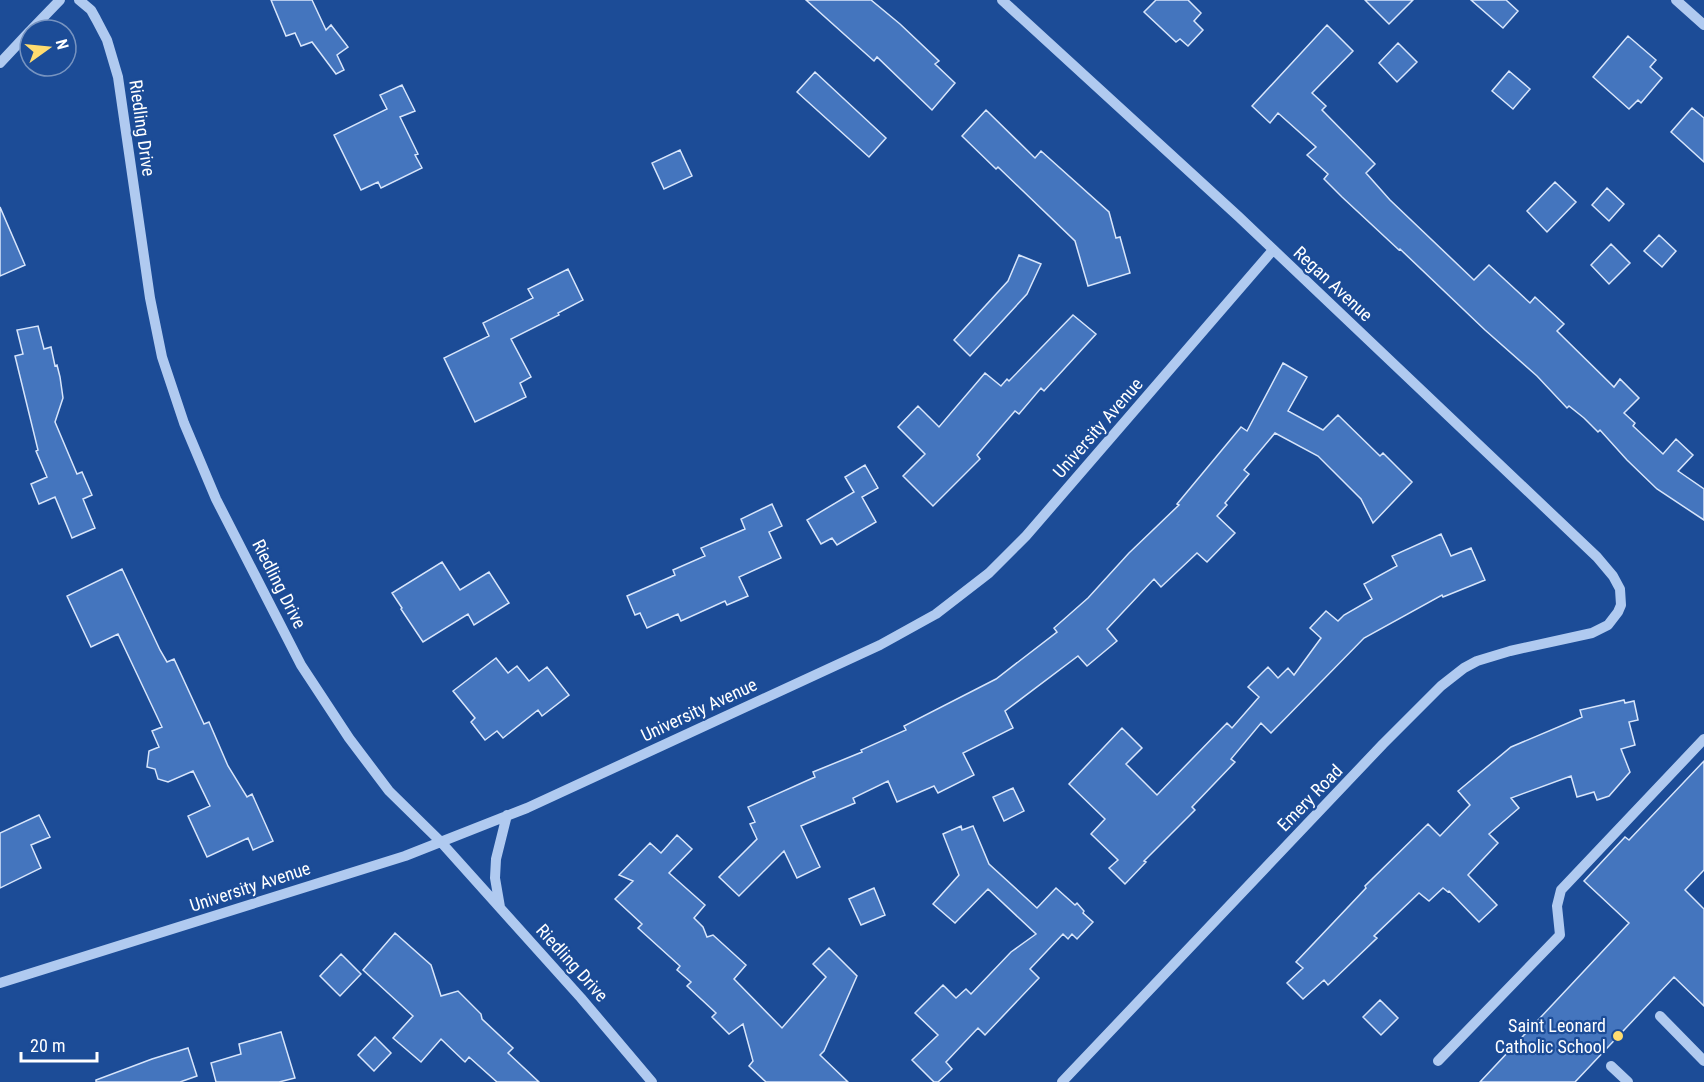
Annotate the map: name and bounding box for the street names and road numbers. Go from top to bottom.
street label: Riedling Drive [125,78,160,177]
street label: Regan Avenue [1290,242,1377,325]
street label: University Avenue [1049,373,1147,482]
street label: Riedling Drive [248,536,311,632]
street label: University Avenue [637,673,760,746]
street label: Emery Road [1273,760,1346,835]
street label: University Avenue [187,857,313,916]
street label: Riedling Drive [532,920,613,1006]

